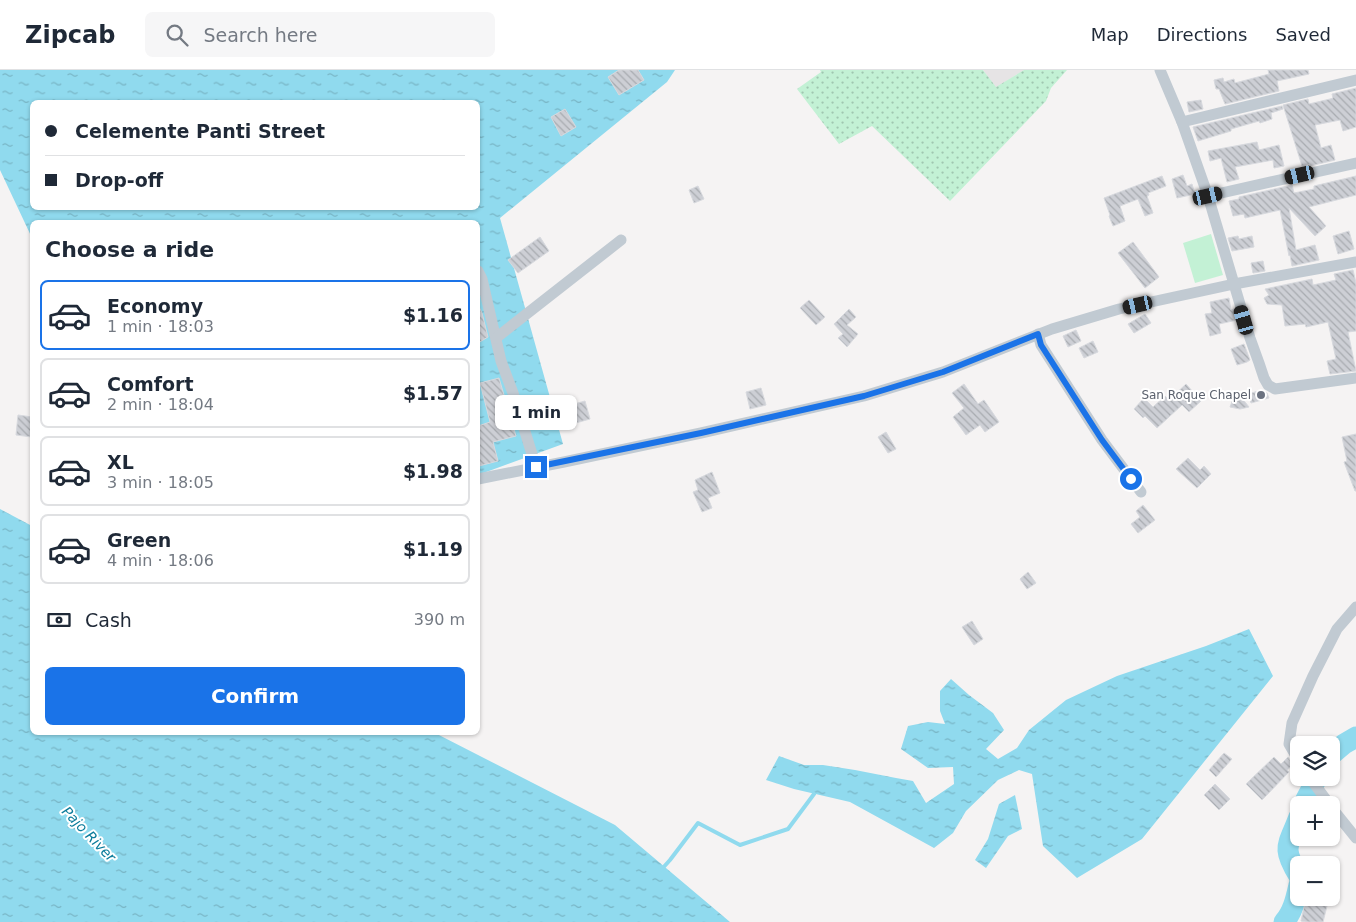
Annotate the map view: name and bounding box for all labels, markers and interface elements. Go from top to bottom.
search box [145,12,495,57]
text: Zipcab [25,21,115,49]
icon: search [163,21,191,49]
text: Search here [203,24,318,46]
text: Map [1091,24,1129,45]
text: Directions [1157,24,1247,45]
text: Saved [1275,24,1331,45]
text: Celemente Panti Street [75,120,325,142]
car [1283,164,1316,186]
text: Drop-off [75,169,163,191]
car [1191,185,1224,207]
text: Choose a ride [45,237,214,262]
icon: car [47,293,92,338]
car [1121,294,1154,316]
text: Economy [107,295,203,317]
text: $1.16 [403,304,463,326]
car [1232,304,1255,336]
text: 1 min · 18:03 [107,317,214,336]
icon: car [47,371,92,416]
text: Comfort [107,373,194,395]
text: $1.57 [403,382,463,404]
place label: San Roque Chapel [1141,388,1251,402]
marker: San Roque Chapel [1255,389,1267,401]
callout: 1 min [495,394,577,430]
text: 2 min · 18:04 [107,395,214,414]
text: 1 min [511,403,561,422]
icon: car [47,449,92,494]
text: XL [107,451,134,473]
route end [525,456,547,478]
text: $1.98 [403,460,463,482]
route start [1120,468,1142,490]
text: 3 min · 18:05 [107,473,214,492]
icon: car [47,527,92,572]
text: Green [107,529,171,551]
text: $1.19 [403,538,463,560]
text: 4 min · 18:06 [107,551,214,570]
icon: cash [45,606,73,634]
text: Cash [85,609,132,631]
text: 390 m [414,610,465,629]
button: Confirm [45,667,465,725]
map controls [1290,736,1340,906]
button: layers [1290,736,1340,786]
button: + [1290,796,1340,846]
water label: Pajo River [59,803,120,866]
button: − [1290,856,1340,906]

